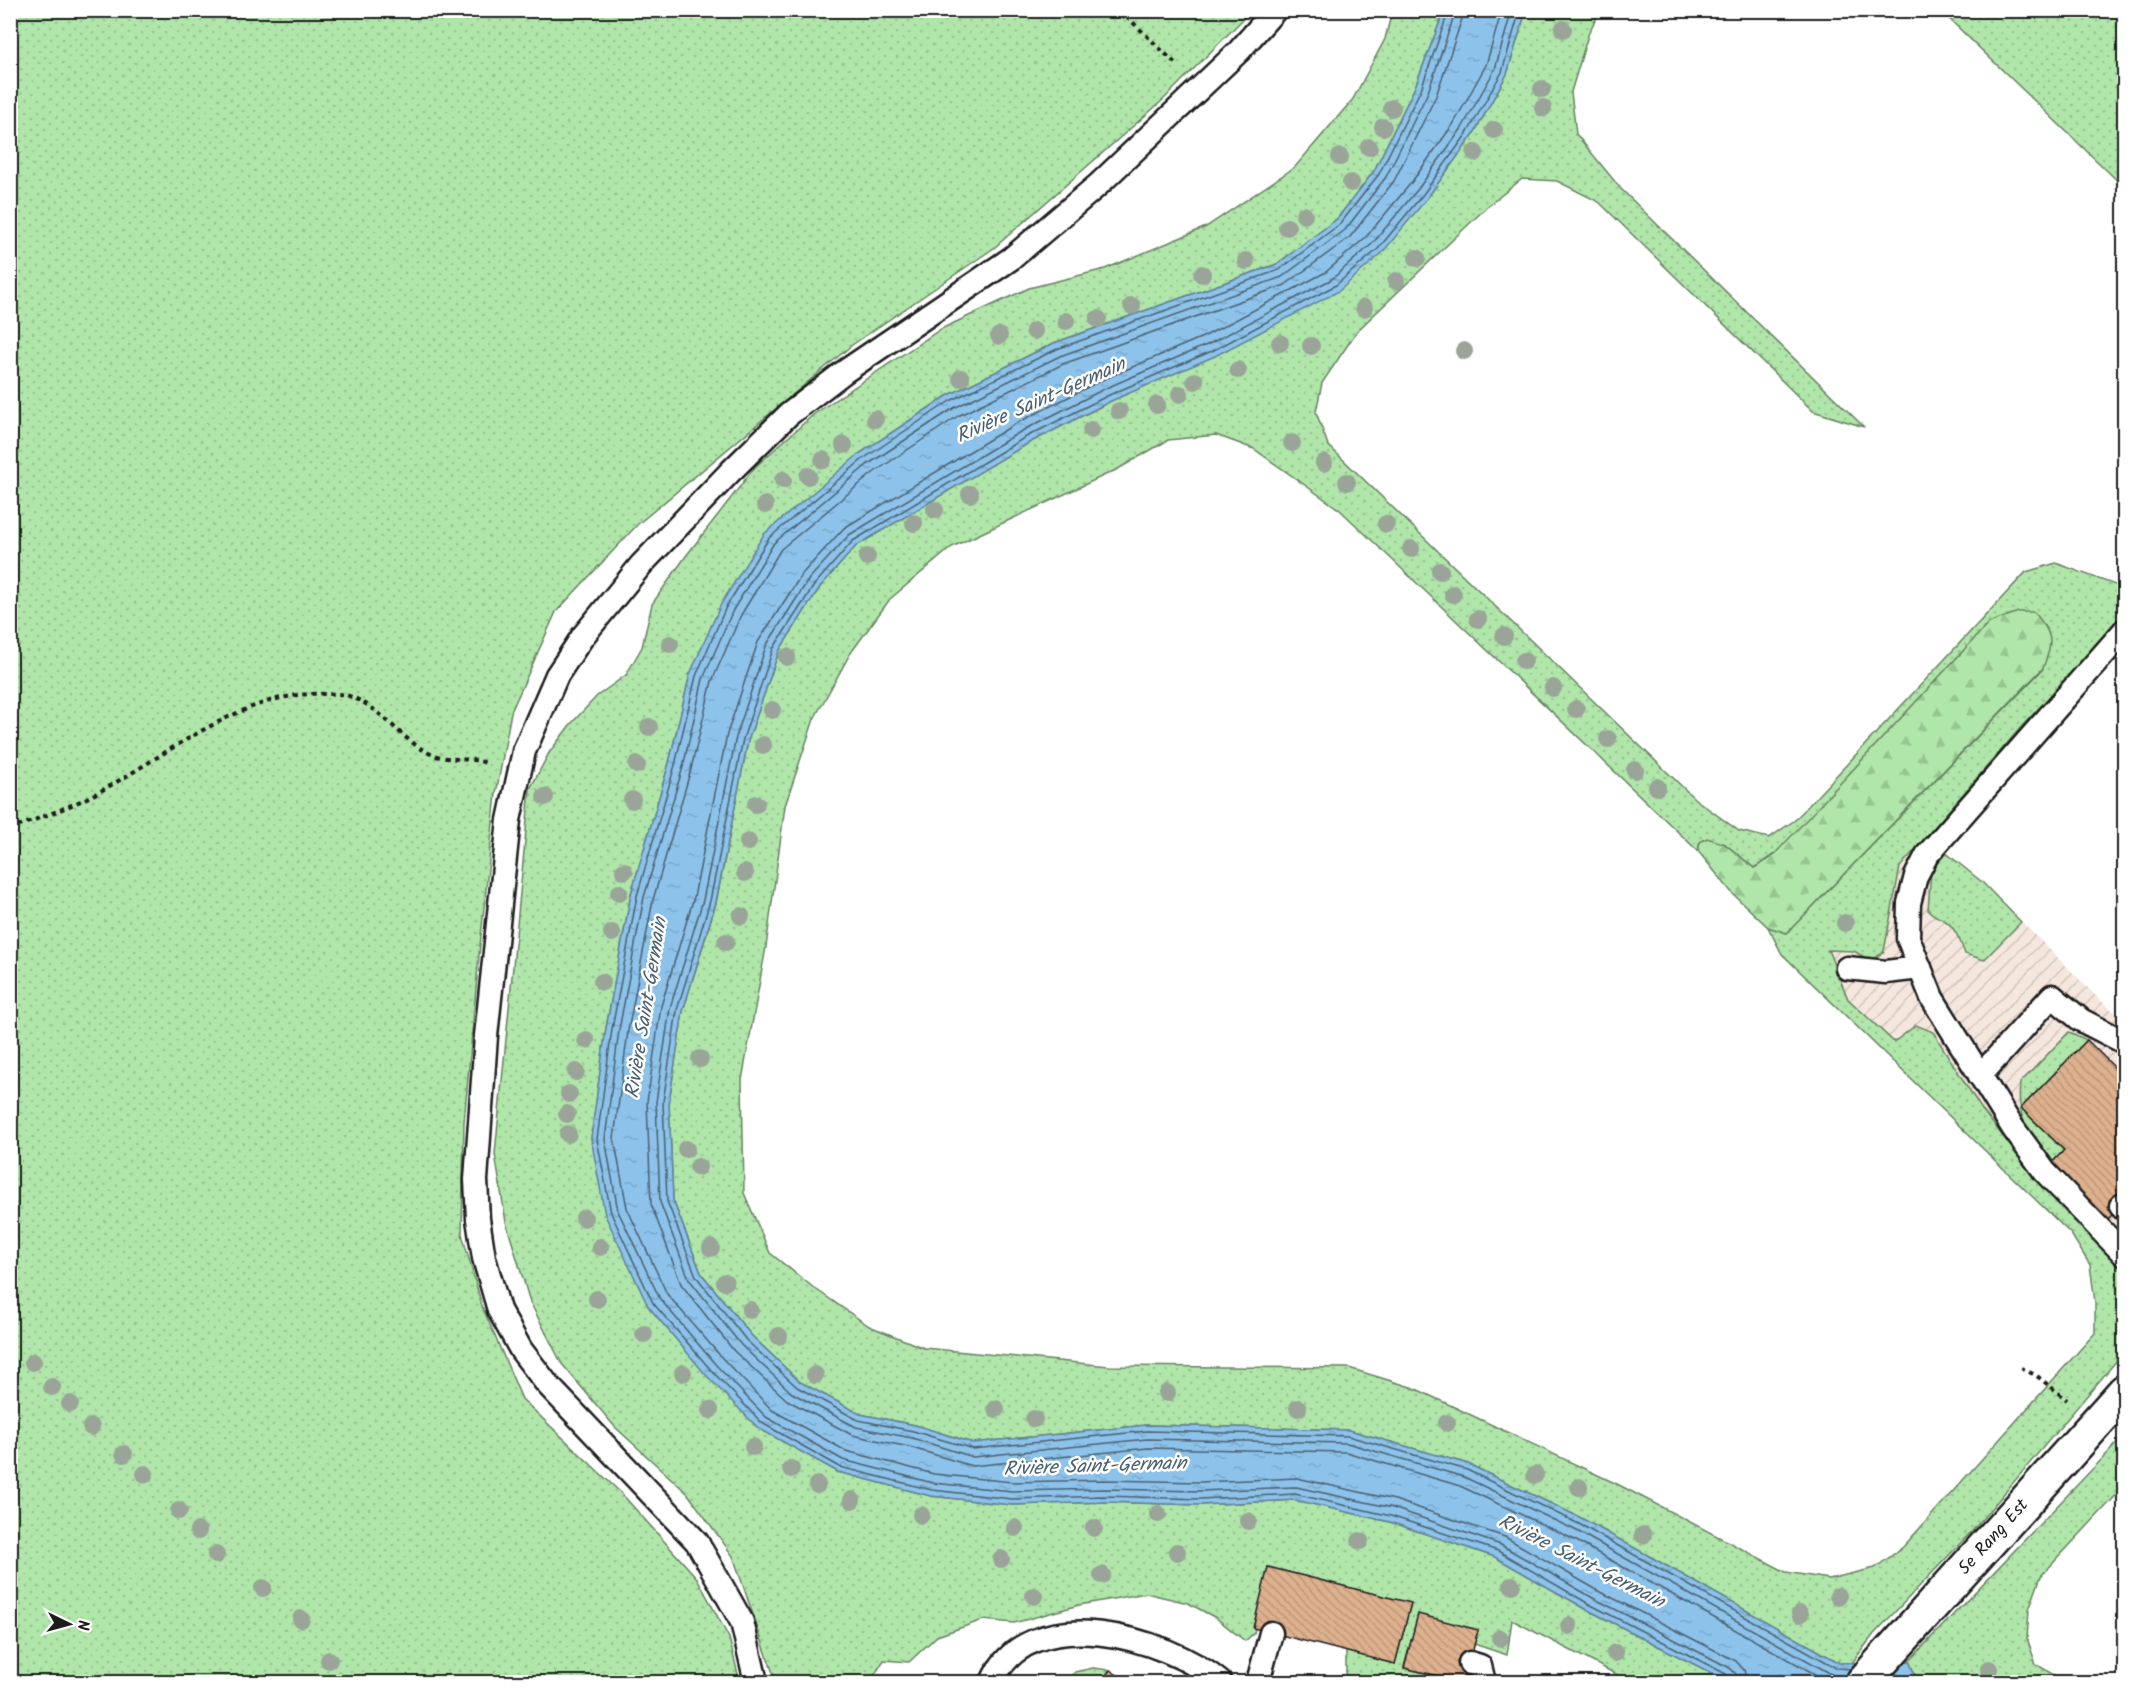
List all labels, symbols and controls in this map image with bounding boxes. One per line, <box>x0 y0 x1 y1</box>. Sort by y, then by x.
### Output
water label: Rivière Saint-Germain <box>951 349 1132 453</box>
water label: Rivière Saint-Germain <box>617 914 677 1101</box>
water label: Rivière Saint-Germain <box>1003 1448 1188 1486</box>
street label: 5e Rang Est <box>1951 1491 2037 1582</box>
water label: Rivière Saint-Germain <box>1492 1506 1671 1618</box>
north arrow <box>39 1594 99 1654</box>
text: N <box>70 1619 95 1631</box>

